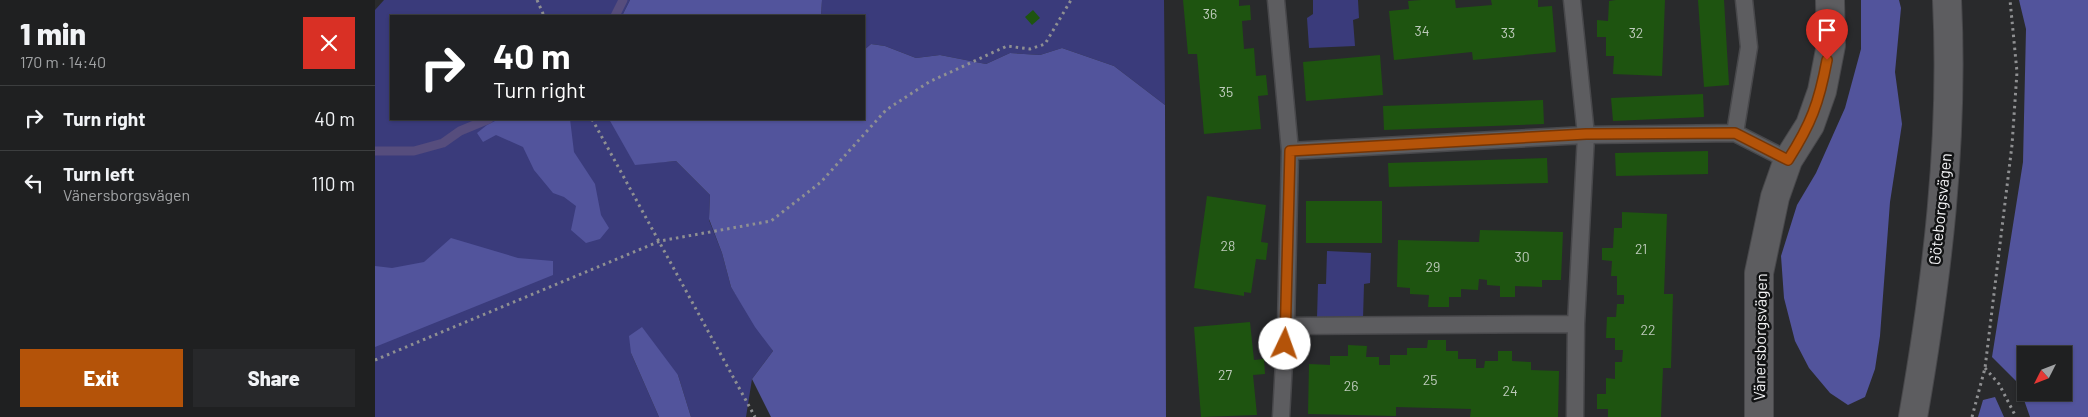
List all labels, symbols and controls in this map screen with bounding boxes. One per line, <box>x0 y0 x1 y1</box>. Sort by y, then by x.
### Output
house number: 36 <box>1203 5 1217 22</box>
pin <box>1806 9 1848 60</box>
text: 1 min <box>20 15 86 51</box>
icon: arrive <box>1813 16 1841 44</box>
button: close <box>303 17 355 69</box>
house number: 34 <box>1415 22 1429 39</box>
house number: 33 <box>1501 24 1515 41</box>
house number: 32 <box>1629 24 1643 41</box>
text: 40 m <box>493 34 570 76</box>
icon: right <box>410 35 475 100</box>
text: 170 m · 14:40 <box>20 52 106 71</box>
text: Turn right <box>493 76 586 102</box>
house number: 35 <box>1219 83 1233 100</box>
icon: right <box>20 104 48 132</box>
text: Turn right <box>63 107 145 130</box>
text: 40 m <box>314 107 355 130</box>
street label: Göteborgsvägen <box>1924 152 1955 266</box>
text: Turn left <box>63 162 134 185</box>
icon: left <box>20 169 48 197</box>
text: 110 m <box>311 172 355 195</box>
text: Vänersborgsvägen <box>63 185 190 204</box>
house number: 28 <box>1221 237 1235 254</box>
house number: 21 <box>1635 240 1647 257</box>
house number: 30 <box>1514 248 1530 265</box>
house number: 29 <box>1426 258 1440 275</box>
street label: Vänersborgsvägen <box>1749 273 1770 401</box>
position arrow <box>1258 317 1310 369</box>
house number: 22 <box>1640 321 1656 338</box>
north arrow <box>2017 346 2073 401</box>
map controls <box>2017 346 2072 401</box>
button: Exit <box>20 349 183 407</box>
button: Share <box>193 349 355 407</box>
house number: 27 <box>1218 366 1232 383</box>
house number: 25 <box>1423 371 1437 388</box>
house number: 26 <box>1344 377 1358 394</box>
house number: 24 <box>1502 382 1518 399</box>

